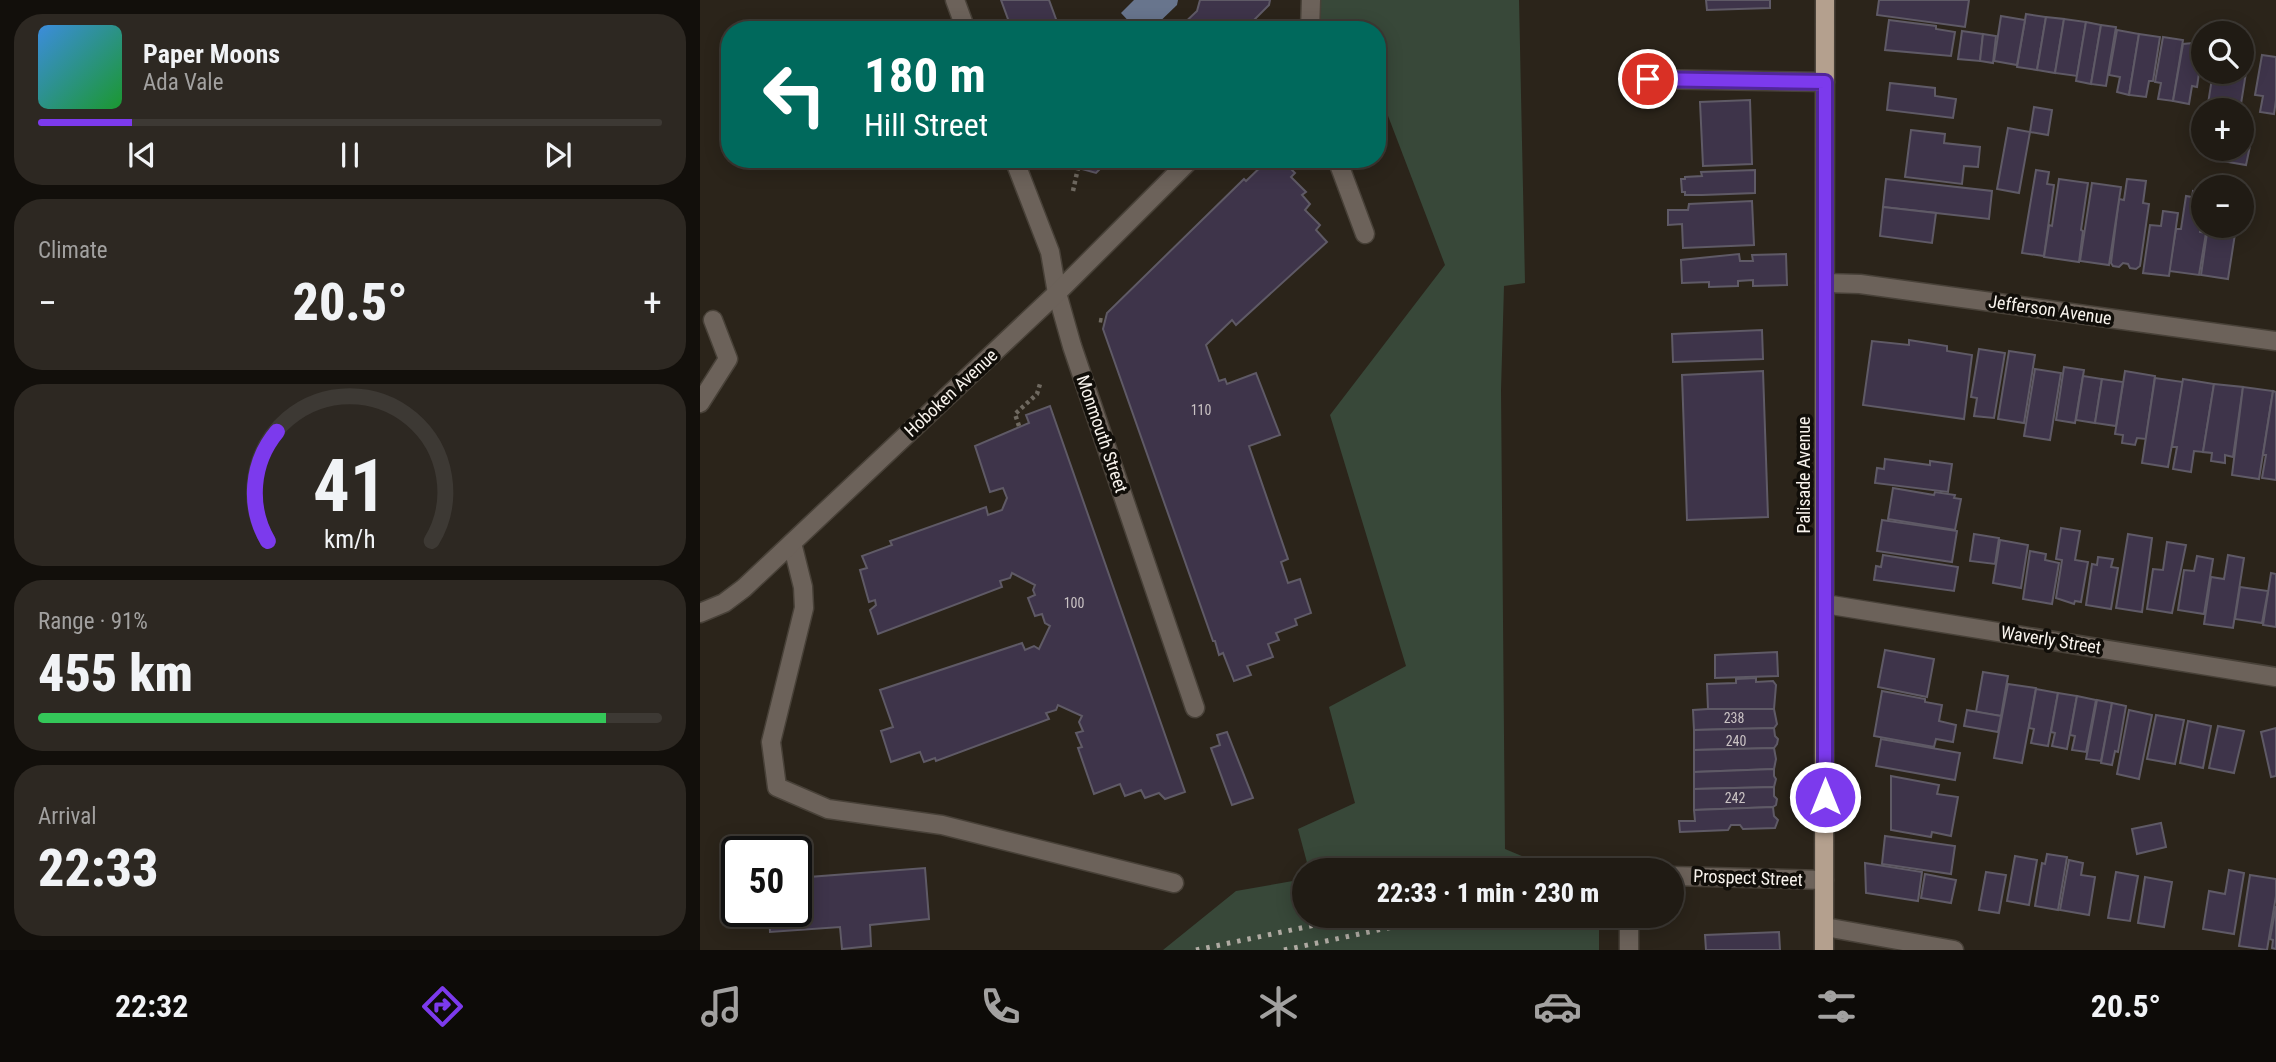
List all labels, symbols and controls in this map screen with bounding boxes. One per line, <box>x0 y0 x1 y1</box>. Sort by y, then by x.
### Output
map controls <box>2191 21 2254 238</box>
button: search <box>2191 21 2254 84</box>
text: Paper Moons <box>143 39 280 69</box>
text: 180 m <box>864 47 986 104</box>
icon: left <box>749 49 840 140</box>
pin <box>1618 49 1678 109</box>
icon: arrive <box>1629 60 1667 98</box>
text: Ada Vale <box>143 69 223 96</box>
button: + <box>2191 98 2254 161</box>
text: Hill Street <box>864 106 988 144</box>
icon: previous <box>123 136 161 174</box>
icon: pause <box>331 136 369 174</box>
icon: next <box>539 136 577 174</box>
button: − <box>2191 175 2254 238</box>
text: Climate <box>38 237 108 264</box>
text: 20.5° <box>292 272 408 333</box>
text: − <box>38 281 57 325</box>
text: + <box>643 281 662 325</box>
street label: Jefferson Avenue <box>1987 290 2113 329</box>
street label: Hoboken Avenue <box>900 344 1001 441</box>
street label: Monmouth Street <box>1073 372 1132 495</box>
house number: 110 <box>1191 402 1211 418</box>
street label: Palisade Avenue <box>1793 417 1814 533</box>
text: 41 <box>313 443 387 529</box>
text: km/h <box>324 525 376 554</box>
house number: 100 <box>1064 595 1084 611</box>
text: Range · 91% <box>38 608 148 635</box>
street label: Waverly Street <box>1999 621 2103 658</box>
text: 455 km <box>38 643 193 704</box>
house number: 238 <box>1724 710 1744 726</box>
house number: 240 <box>1726 733 1746 749</box>
position arrow <box>1788 760 1862 834</box>
house number: 242 <box>1725 790 1745 806</box>
text: Arrival <box>38 803 97 830</box>
speed limit sign: 50 <box>721 836 812 927</box>
text: 22:33 <box>38 838 158 899</box>
street label: Prospect Street <box>1693 865 1803 890</box>
text: 22:33 · 1 min · 230 m <box>1377 878 1599 908</box>
icon: directions <box>418 982 467 1031</box>
icon: music <box>697 982 746 1031</box>
icon: phone <box>976 982 1025 1031</box>
icon: climate <box>1254 982 1303 1031</box>
icon: car <box>1533 982 1582 1031</box>
icon: filters <box>1812 982 1861 1031</box>
text: 22:32 <box>115 987 188 1025</box>
text: 20.5° <box>2091 987 2161 1025</box>

